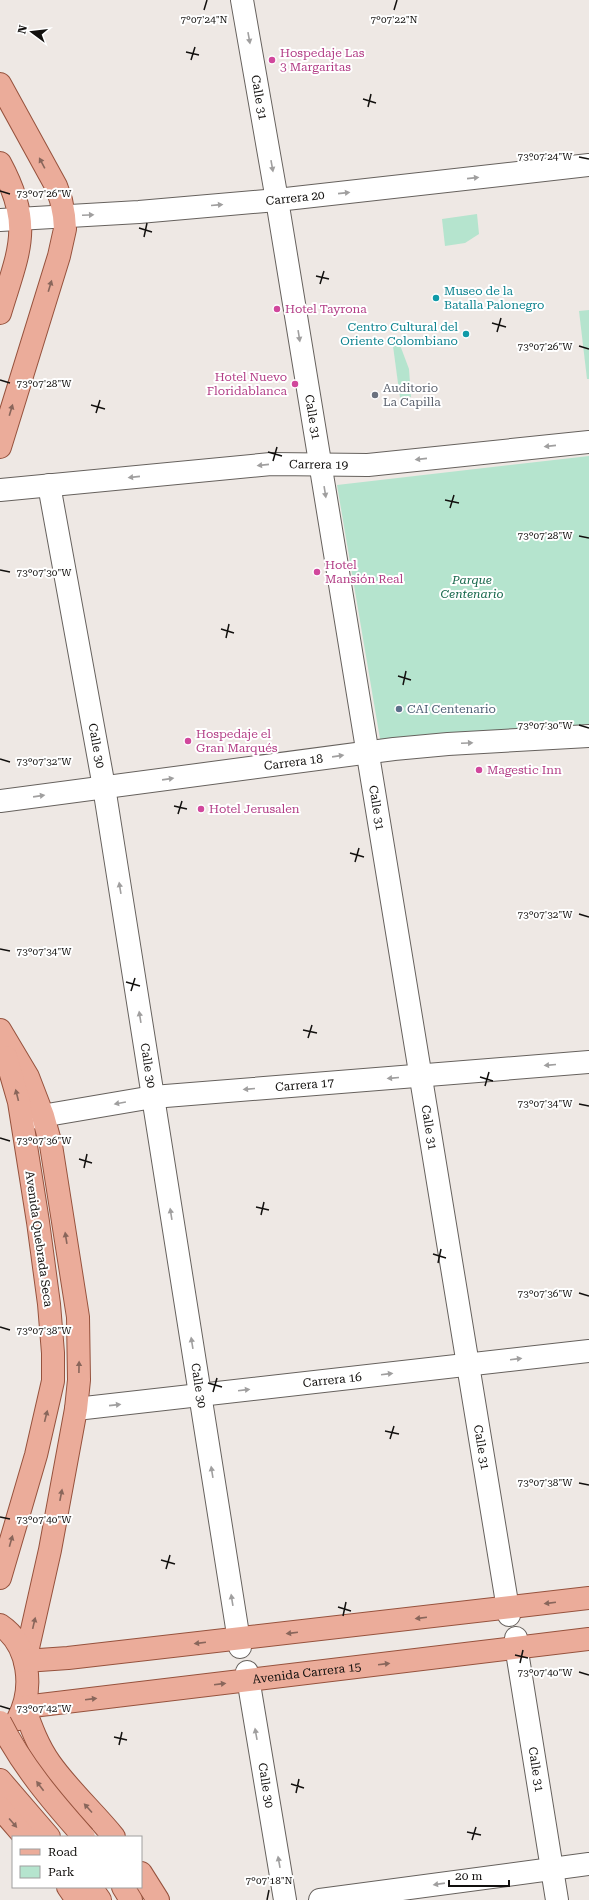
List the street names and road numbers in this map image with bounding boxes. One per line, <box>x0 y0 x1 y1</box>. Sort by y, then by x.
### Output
street label: Calle 31 <box>248 74 270 121</box>
street label: Carrera 20 <box>265 188 326 208</box>
street label: Calle 31 <box>302 393 323 441</box>
street label: Carrera 19 <box>289 457 349 472</box>
street label: Calle 30 <box>86 722 108 770</box>
street label: Carrera 18 <box>263 751 324 773</box>
street label: Calle 31 <box>366 784 387 832</box>
street label: Calle 30 <box>138 1042 159 1089</box>
street label: Carrera 17 <box>275 1075 335 1094</box>
street label: Calle 31 <box>418 1104 440 1152</box>
street label: Avenida Quebrada Seca <box>23 1170 56 1308</box>
street label: Calle 30 <box>188 1362 209 1410</box>
street label: Carrera 16 <box>302 1370 363 1390</box>
street label: Calle 31 <box>471 1424 492 1471</box>
street label: Avenida Carrera 15 <box>252 1659 362 1686</box>
street label: Calle 31 <box>525 1746 547 1793</box>
street label: Calle 30 <box>255 1762 277 1809</box>

